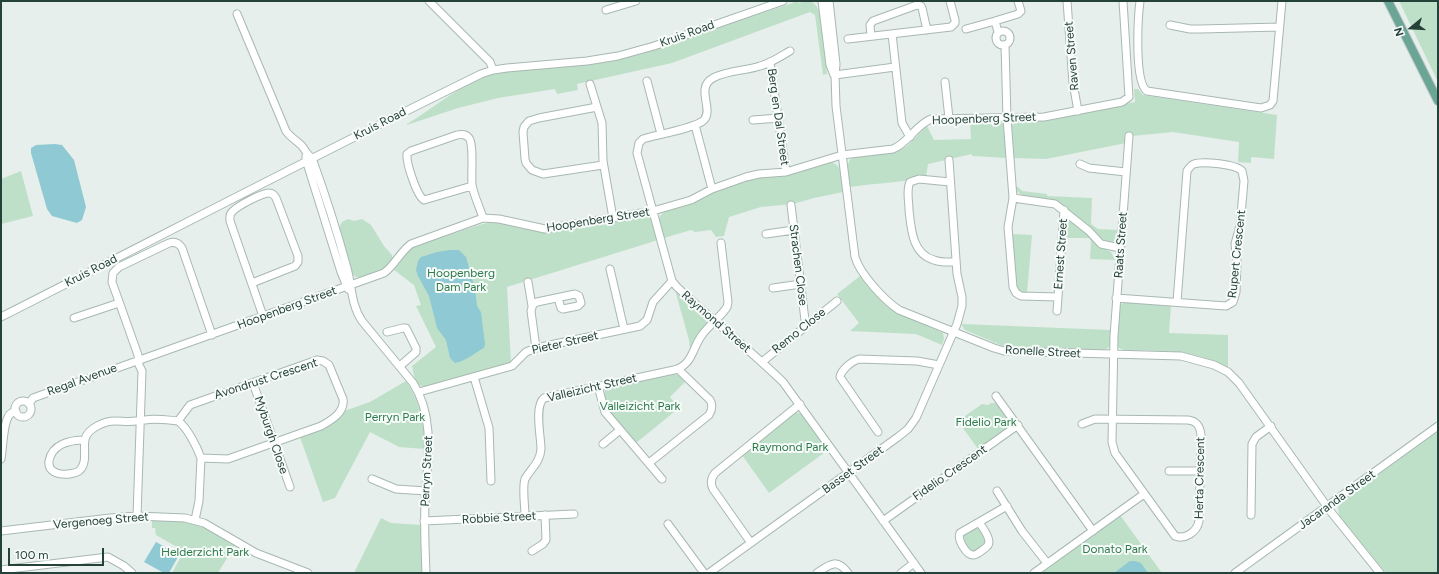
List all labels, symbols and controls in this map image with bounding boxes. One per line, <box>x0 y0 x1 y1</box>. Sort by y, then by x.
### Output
north arrow <box>1391 8 1431 48</box>
street label: Kruis Road <box>658 17 716 51</box>
street label: Raven Street <box>1062 21 1082 91</box>
text: N <box>1392 26 1407 38</box>
street label: Berg en Dal Street <box>764 68 792 166</box>
street label: Kruis Road <box>351 105 409 143</box>
street label: Hoopenberg Street <box>932 110 1036 128</box>
street label: Hoopenberg Street <box>545 205 651 235</box>
street label: Rupert Crescent <box>1225 209 1249 299</box>
street label: Raats Street <box>1112 211 1130 279</box>
street label: Ernest Street <box>1051 218 1071 290</box>
street label: Strachen Close <box>786 223 810 307</box>
street label: Kruis Road <box>62 252 120 290</box>
park label: Hoopenberg Dam Park <box>427 266 495 294</box>
street label: Hoopenberg Street <box>235 283 339 333</box>
street label: Raymond Street <box>678 288 754 356</box>
street label: Remo Close <box>769 305 829 357</box>
street label: Pieter Street <box>530 328 600 358</box>
street label: Ronelle Street <box>1005 343 1081 361</box>
street label: Avondrust Crescent <box>213 356 319 402</box>
street label: Regal Avenue <box>45 361 119 399</box>
street label: Valleizicht Street <box>546 371 638 405</box>
street label: Myburgh Close <box>251 394 291 476</box>
park label: Valleizicht Park <box>600 399 680 413</box>
park label: Perryn Park <box>365 410 425 424</box>
park label: Fidelio Park <box>955 415 1017 429</box>
street label: Perryn Street <box>418 435 436 507</box>
street label: Herta Crescent <box>1192 437 1208 519</box>
park label: Raymond Park <box>752 440 828 454</box>
street label: Fidelio Crescent <box>910 442 990 504</box>
street label: Basset Street <box>820 443 886 497</box>
street label: Jacaranda Street <box>1296 467 1378 533</box>
street label: Robbie Street <box>461 509 537 527</box>
street label: Vergenoeg Street <box>53 510 149 532</box>
scale bar <box>10 540 106 566</box>
park label: Donato Park <box>1082 542 1148 556</box>
park label: Helderzicht Park <box>161 545 249 559</box>
text: 100 m <box>15 548 49 562</box>

